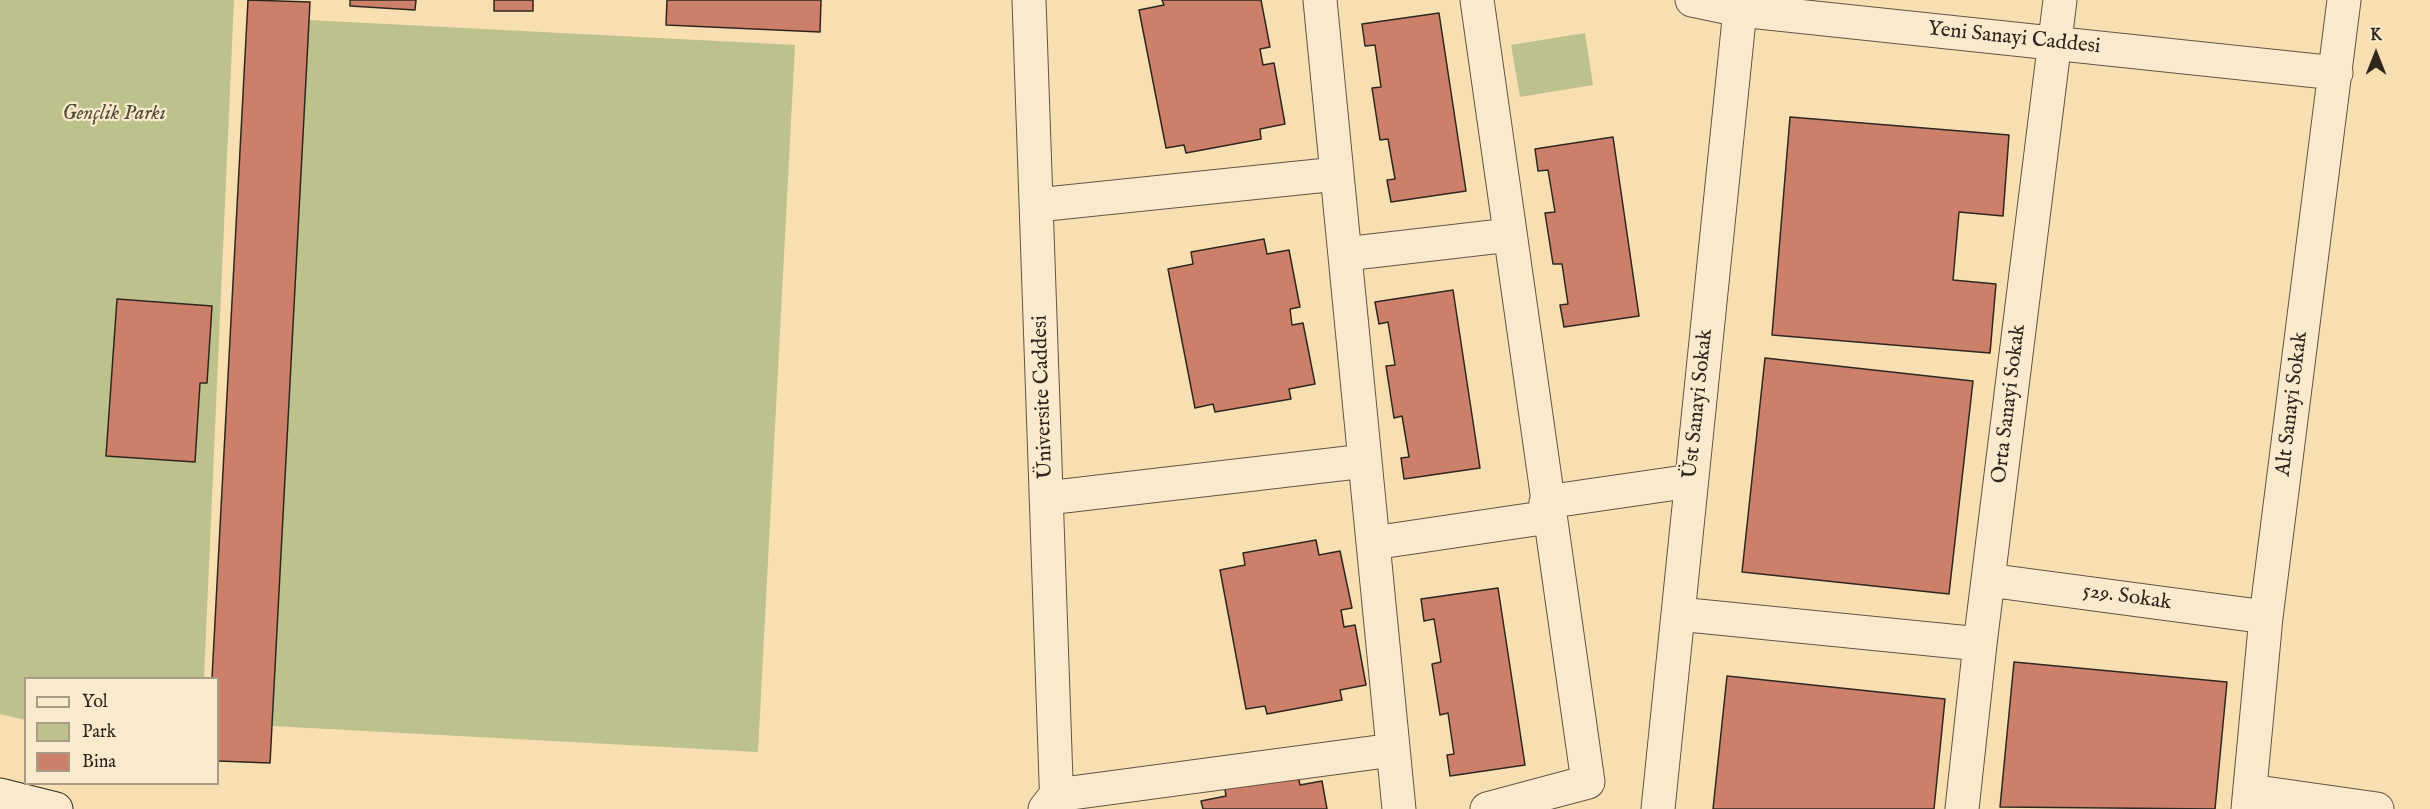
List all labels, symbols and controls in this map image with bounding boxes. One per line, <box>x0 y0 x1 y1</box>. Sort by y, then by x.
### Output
street label: Yeni Sanayi Caddesi <box>1926 17 2102 61</box>
north arrow <box>2346 24 2406 84</box>
text: K <box>2370 26 2382 46</box>
park label: Gençlik Parkı <box>62 102 166 128</box>
street label: Üniversite Caddesi <box>1029 315 1059 479</box>
street label: Orta Sanayi Sokak <box>1988 323 2032 485</box>
street label: Üst Sanayi Sokak <box>1679 328 1719 480</box>
street label: Alt Sanayi Sokak <box>2272 330 2314 478</box>
street label: 529. Sokak <box>2081 579 2173 617</box>
legend <box>24 677 219 785</box>
text: Yol <box>82 691 108 714</box>
text: Park <box>82 721 116 744</box>
text: Bina <box>82 751 116 774</box>

